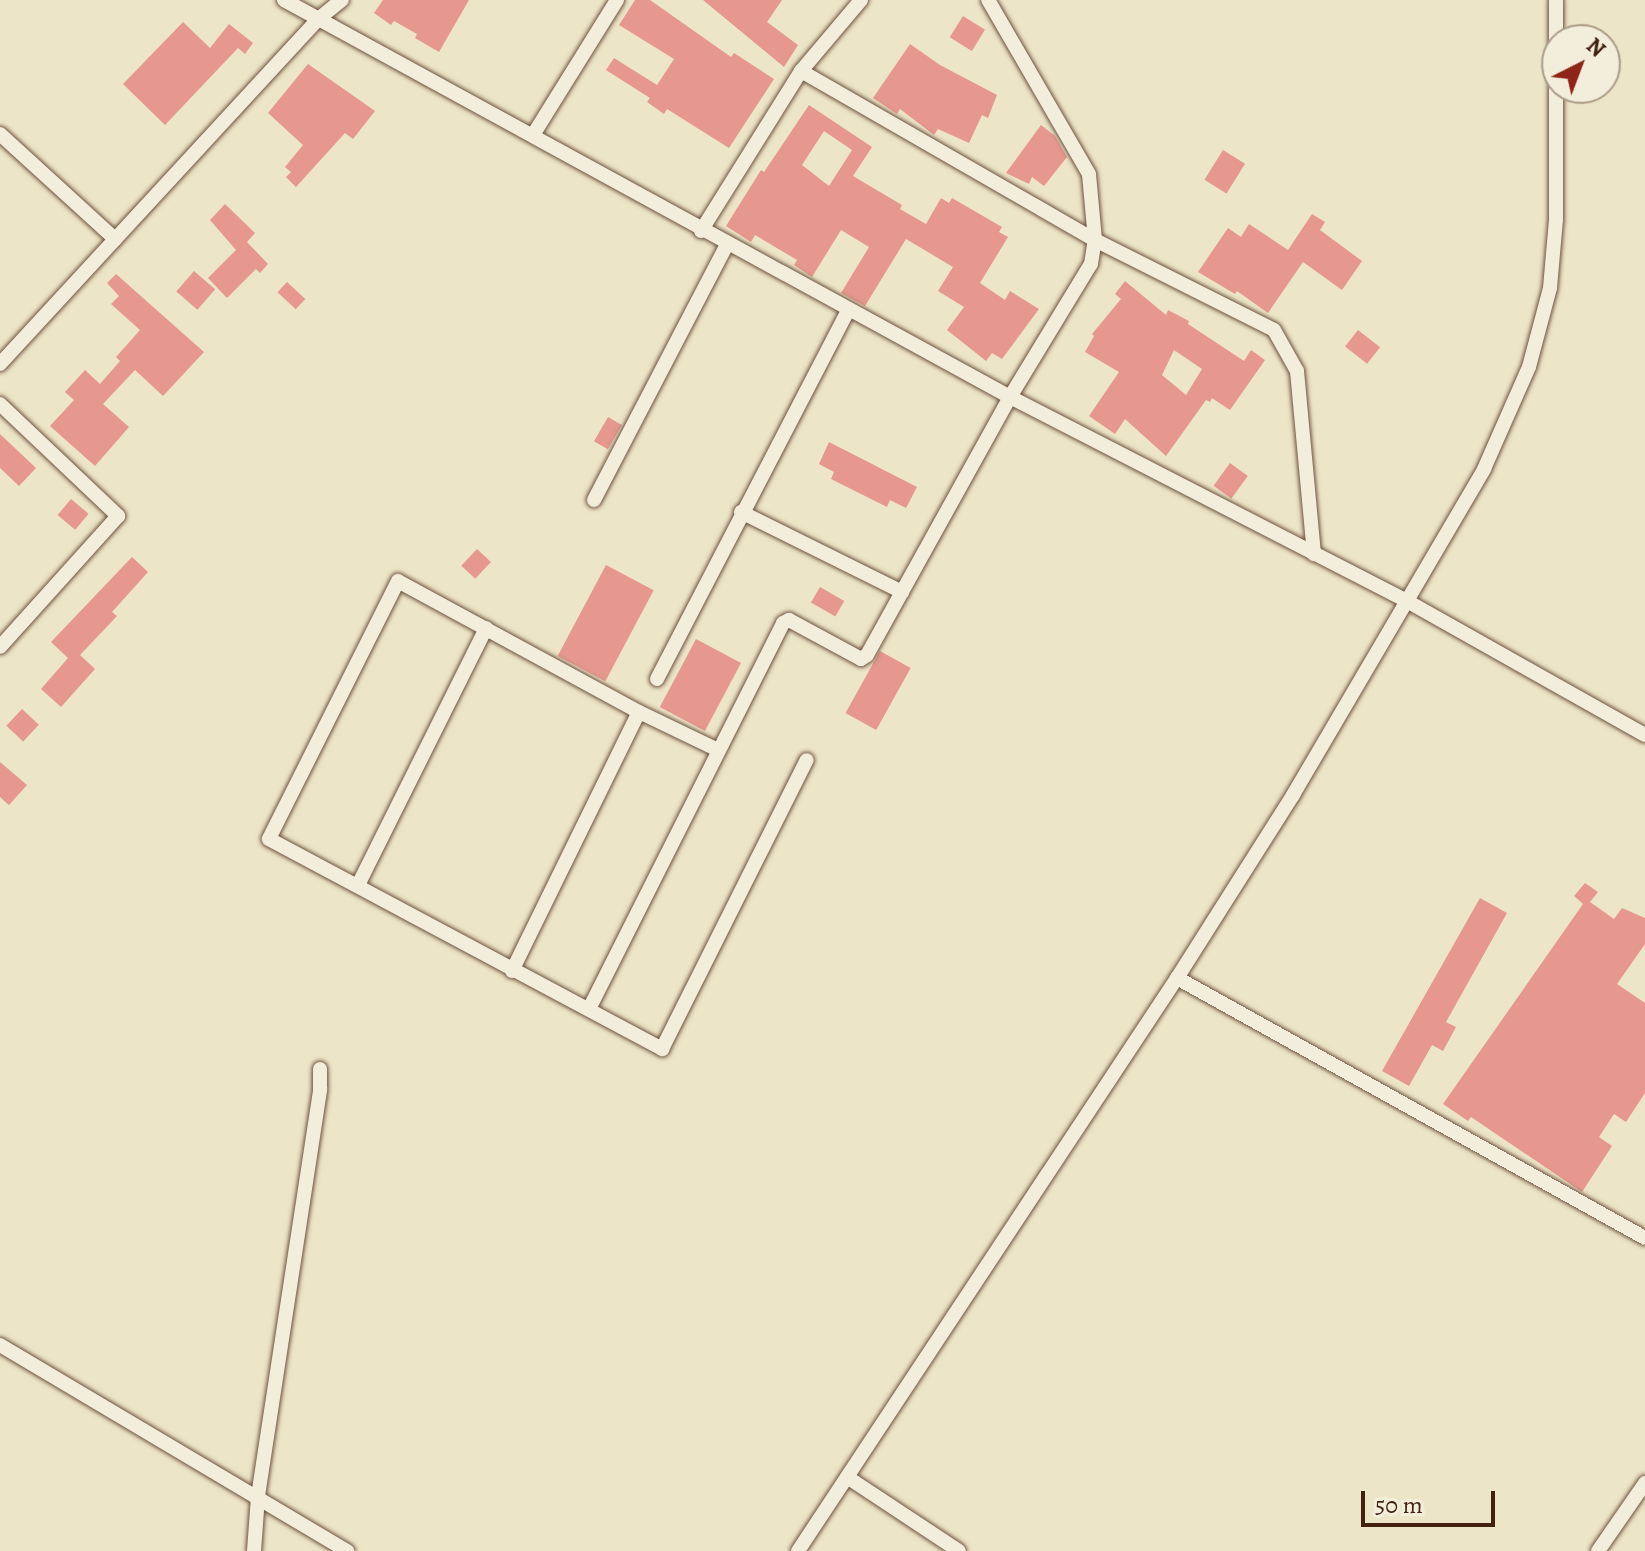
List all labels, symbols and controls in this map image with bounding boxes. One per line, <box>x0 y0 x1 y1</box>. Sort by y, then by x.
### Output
north arrow <box>1541 24 1621 104</box>
text: N <box>1580 31 1612 64</box>
scale bar <box>1365 1475 1499 1525</box>
text: 50 m <box>1375 1489 1423 1521</box>

